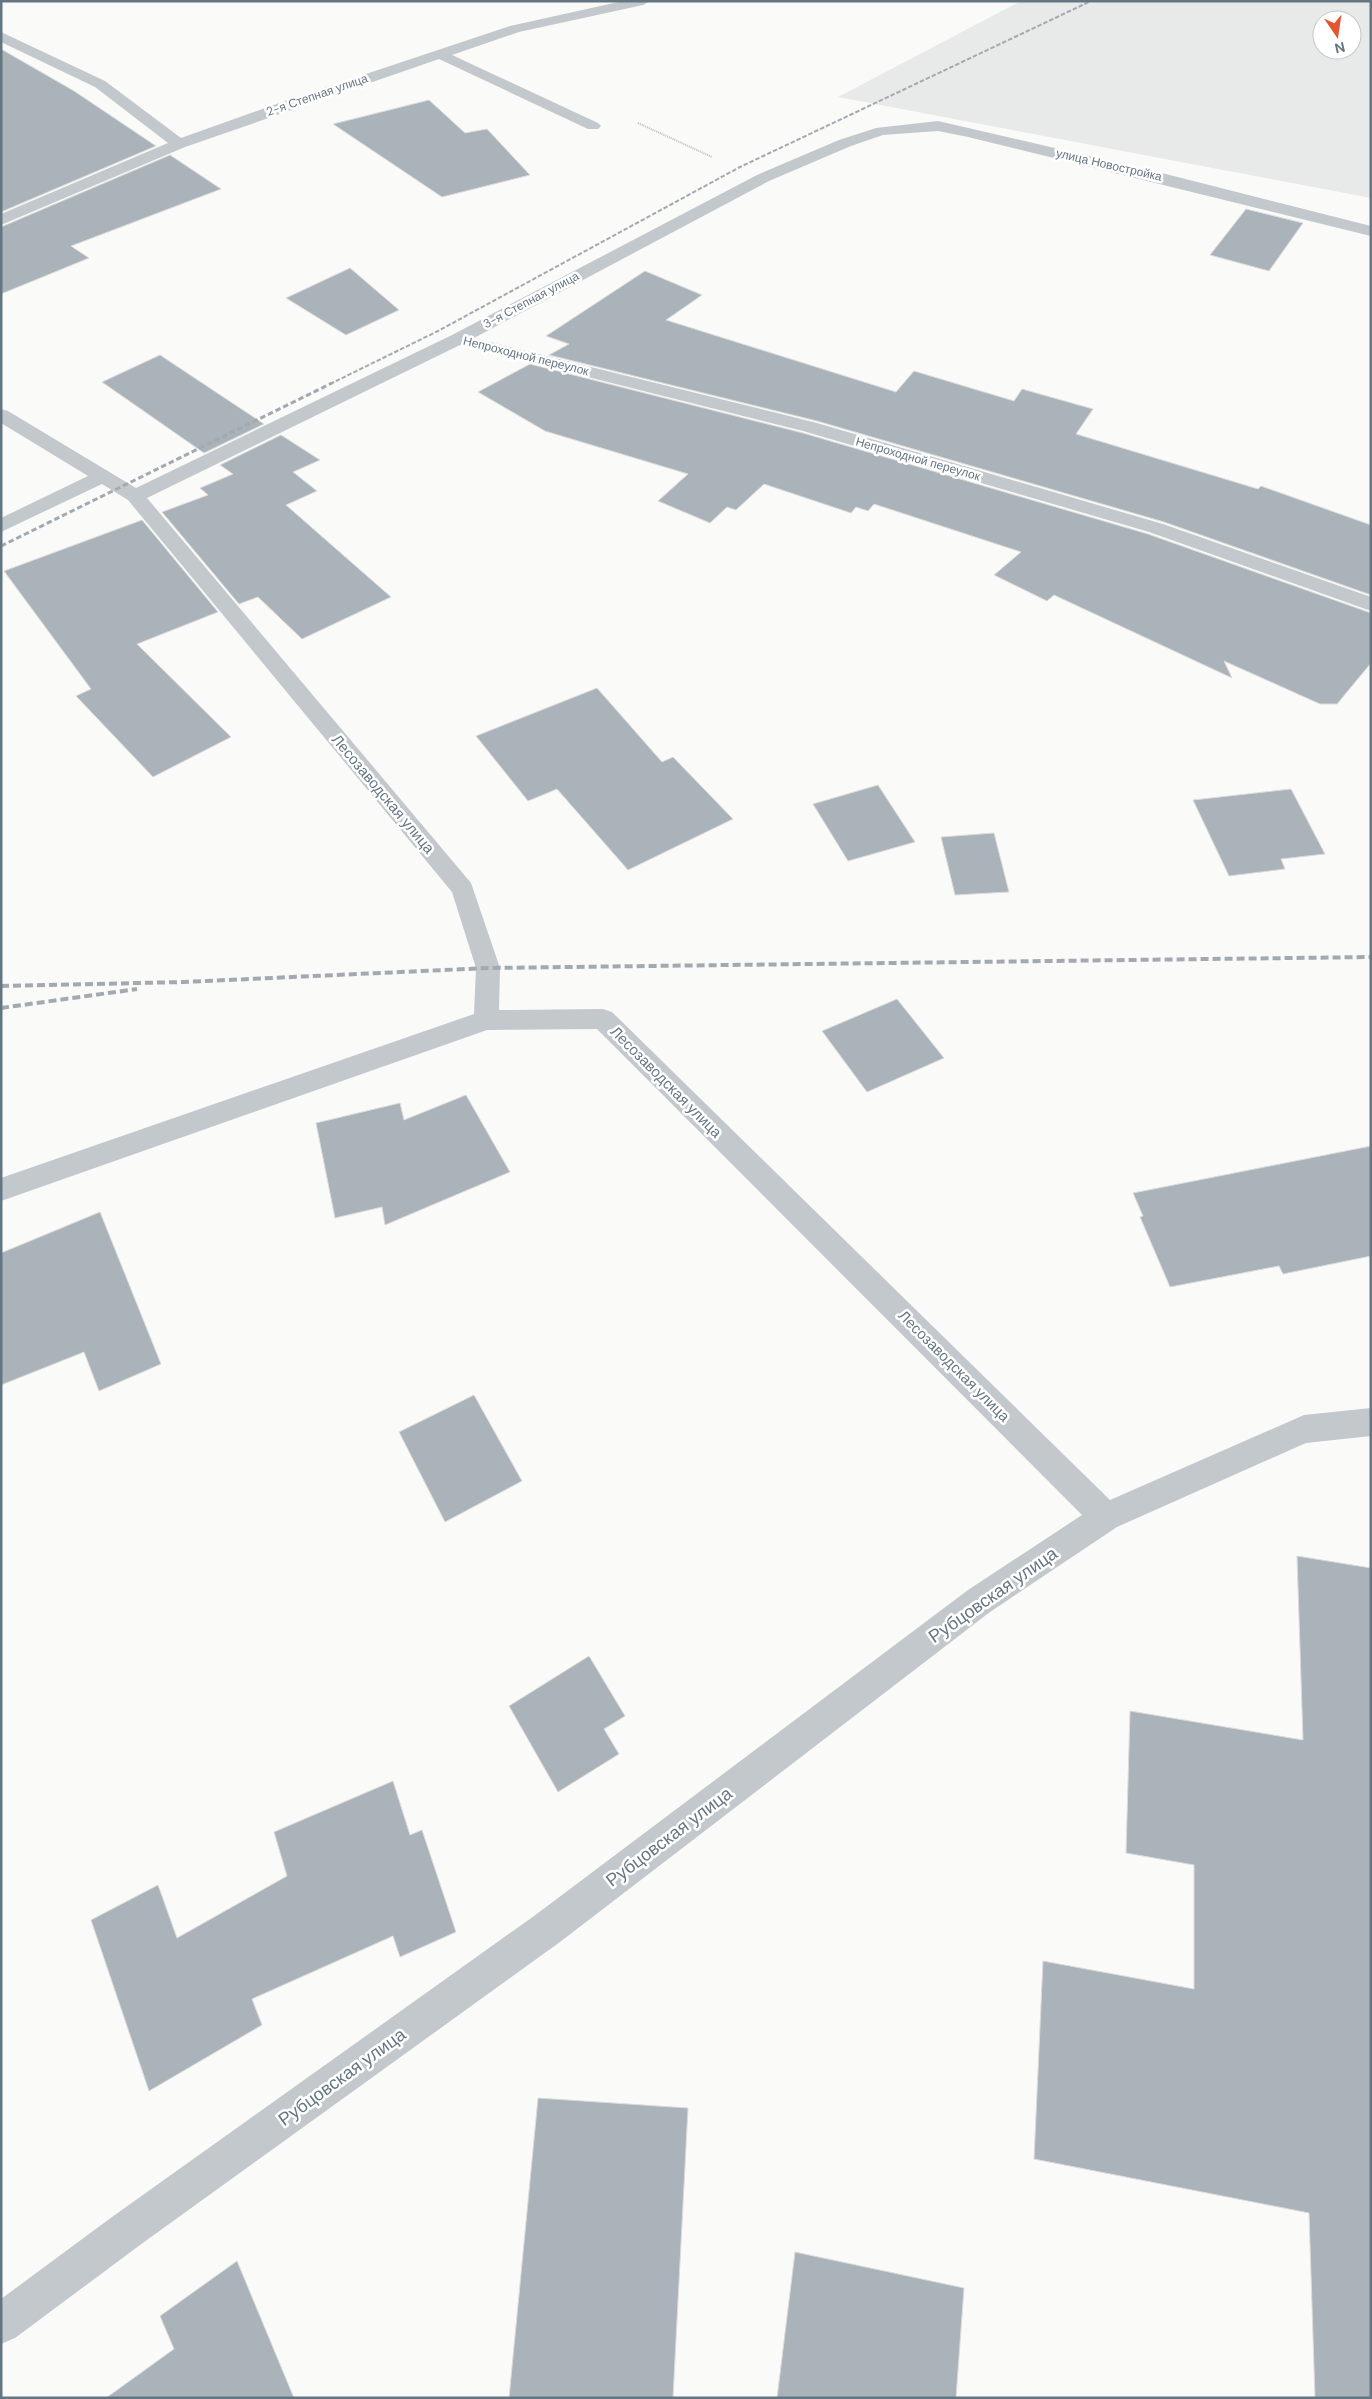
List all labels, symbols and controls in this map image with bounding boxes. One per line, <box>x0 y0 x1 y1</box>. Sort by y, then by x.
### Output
north arrow <box>1312 10 1362 60</box>
text: N <box>1333 38 1347 58</box>
street label: 2-я Степная улица <box>264 70 370 120</box>
street label: улица Новостройка <box>1055 145 1164 185</box>
street label: 3-я Степная улица <box>480 268 582 332</box>
street label: Непроходной переулок <box>462 333 591 380</box>
street label: Непроходной переулок <box>854 434 983 485</box>
street label: Лесозаводская улица <box>327 730 439 858</box>
street label: Лесозаводская улица <box>606 1022 727 1143</box>
street label: Лесозаводская улица <box>894 1306 1015 1427</box>
street label: Рубцовская улица <box>924 1541 1063 1649</box>
street label: Рубцовская улица <box>601 1781 738 1892</box>
street label: Рубцовская улица <box>273 2022 411 2131</box>

